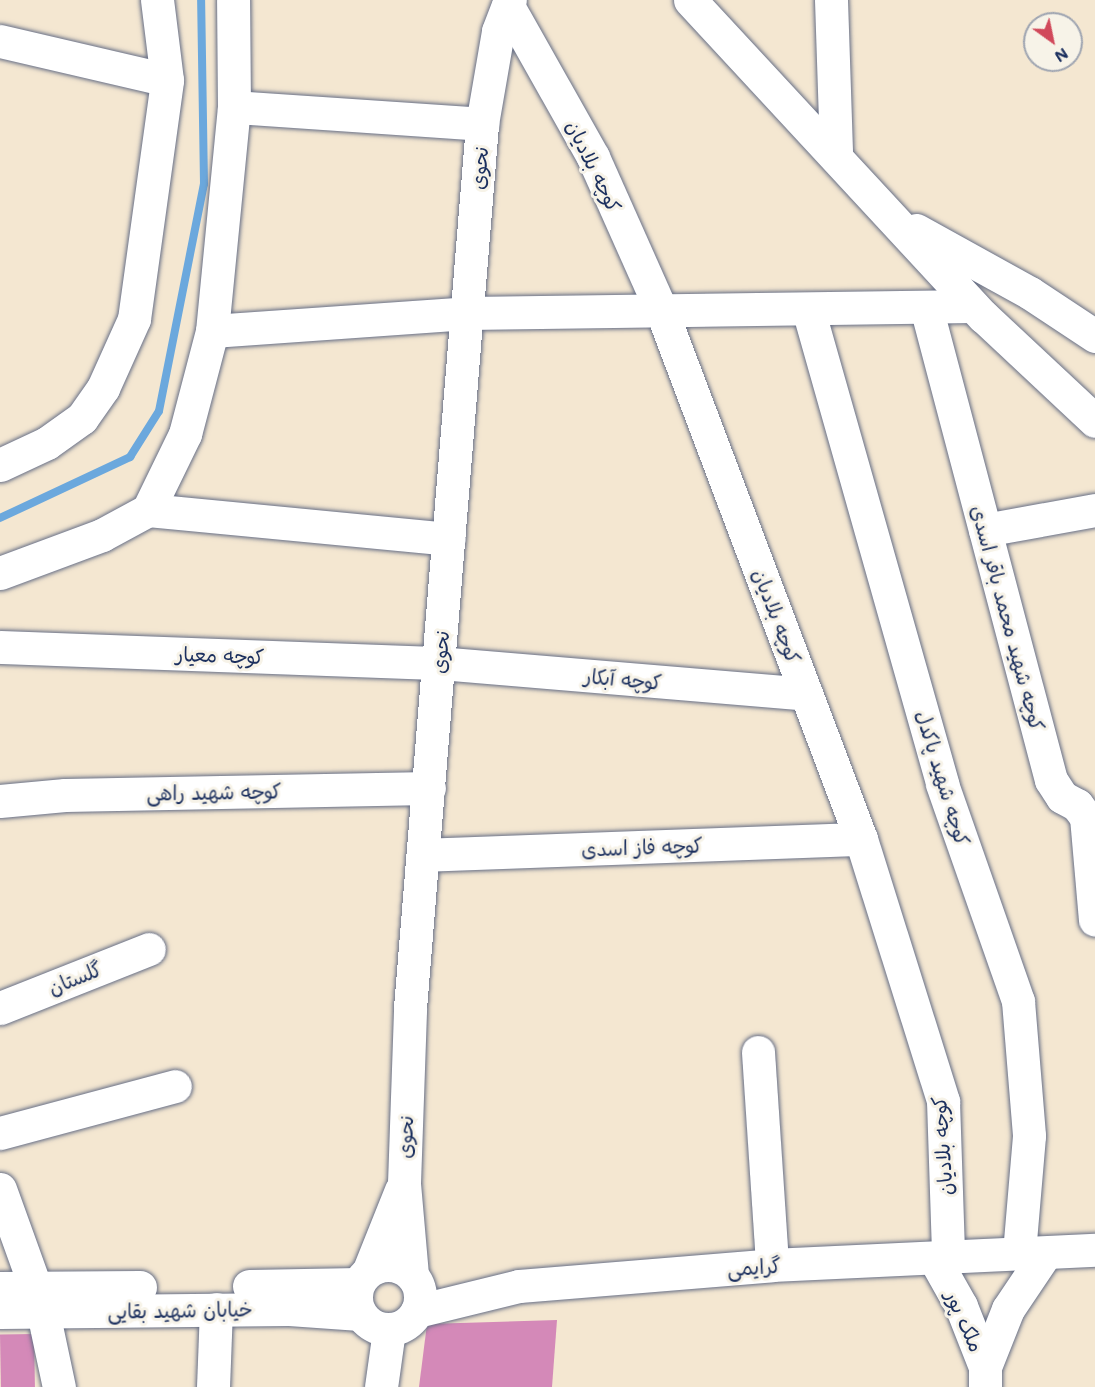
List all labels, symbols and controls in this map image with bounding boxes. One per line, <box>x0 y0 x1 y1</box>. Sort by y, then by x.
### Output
north arrow <box>1023 12 1083 72</box>
text: N <box>1051 44 1073 68</box>
street label: کوچه بلادیان <box>561 116 627 216</box>
street label: نحوی <box>465 145 493 191</box>
street label: کوچه شهید محمد باقر اسدی <box>966 503 1050 733</box>
street label: کوچه بلادیان <box>748 565 806 667</box>
street label: نحوی <box>426 629 454 675</box>
street label: کوچه معیار <box>175 641 265 669</box>
street label: کوچه آبکار <box>583 664 663 694</box>
street label: کوچه شهید پاکدل <box>911 707 975 849</box>
street label: کوچه شهید راهی <box>146 779 282 805</box>
street label: کوچه فاز اسدی <box>581 833 703 861</box>
street label: گلستان <box>45 956 105 1000</box>
street label: کوچه بلادیان <box>927 1096 957 1196</box>
street label: نحوی <box>392 1115 418 1159</box>
street label: گرایمی <box>726 1253 782 1281</box>
street label: ملک پور <box>941 1287 989 1355</box>
street label: خیابان شهید بقایی <box>107 1297 253 1323</box>

